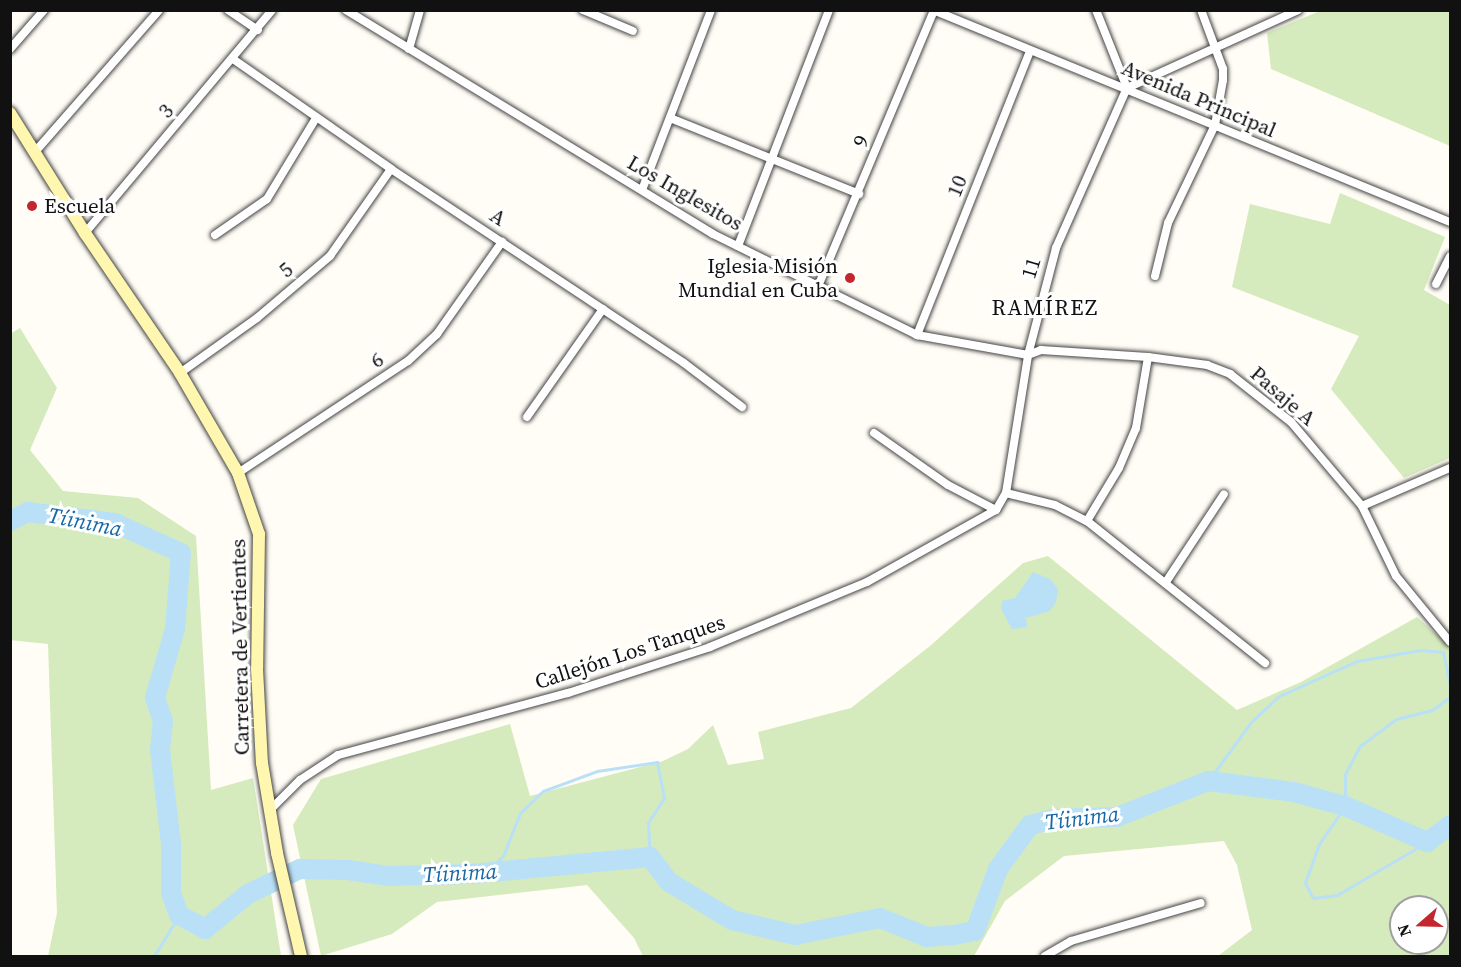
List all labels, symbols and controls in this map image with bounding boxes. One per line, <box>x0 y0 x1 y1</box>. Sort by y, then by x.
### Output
street label: Avenida Principal <box>1118 55 1280 143</box>
street label: 3 <box>153 99 179 123</box>
street label: 9 <box>847 131 875 151</box>
street label: Los Inglesitos <box>623 150 747 236</box>
street label: 10 <box>941 172 973 200</box>
place label: Escuela <box>44 193 115 219</box>
marker: Escuela <box>25 199 39 213</box>
street label: A <box>485 203 511 231</box>
place label: Iglesia Misión Mundial en Cuba <box>678 253 838 303</box>
street label: 11 <box>1016 254 1046 282</box>
street label: 5 <box>274 257 298 283</box>
marker: Iglesia Misión Mundial en Cuba <box>843 271 857 285</box>
district label: RAMÍREZ <box>991 295 1099 321</box>
street label: 6 <box>366 347 388 373</box>
street label: Pasaje A <box>1245 361 1321 431</box>
water label: Tíinima <box>46 502 124 542</box>
street label: Carretera de Vertientes <box>226 538 254 756</box>
street label: Callejón Los Tanques <box>532 609 728 695</box>
water label: Tíinima <box>1043 800 1121 836</box>
water label: Tíinima <box>422 858 498 888</box>
north arrow <box>1389 895 1449 955</box>
text: N <box>1392 921 1416 940</box>

